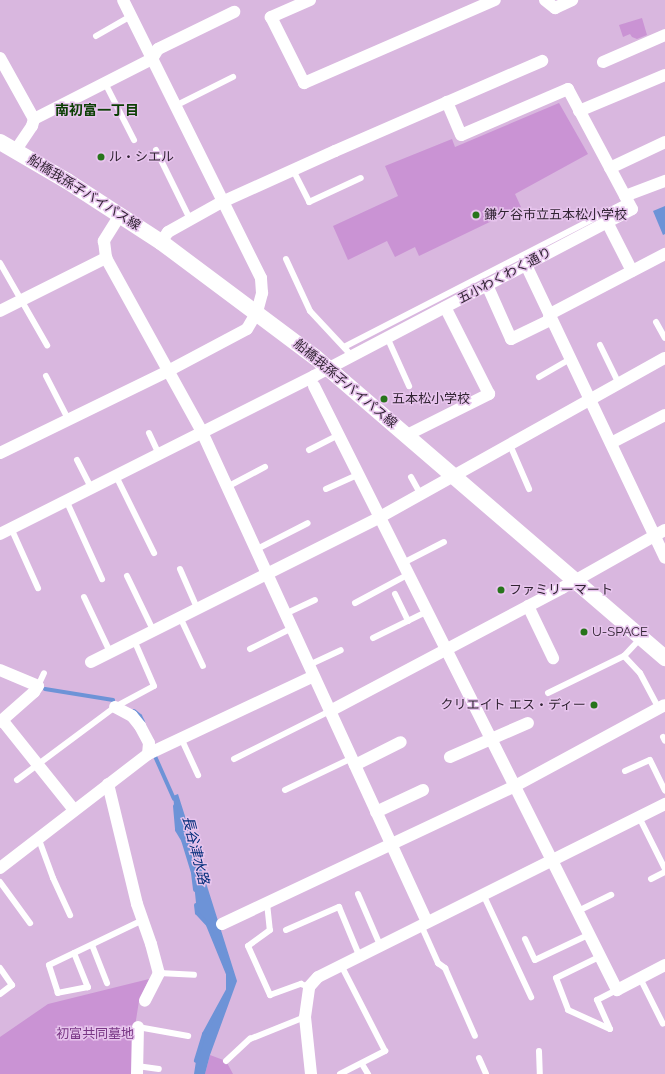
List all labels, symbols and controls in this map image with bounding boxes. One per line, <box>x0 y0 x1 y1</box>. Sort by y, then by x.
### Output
district label: 南初富一丁目 <box>55 102 139 118</box>
place label: ル・シエル <box>109 149 174 165</box>
street label: 船橋我孫子バイパス線 <box>25 152 143 234</box>
marker: ル・シエル <box>96 152 106 162</box>
place label: 鎌ケ谷市立五本松小学校 <box>484 207 627 223</box>
marker: 鎌ケ谷市立五本松小学校 <box>471 210 481 220</box>
street label: 五小わくわく通り <box>455 245 555 307</box>
street label: 船橋我孫子バイパス線 <box>290 336 400 432</box>
place label: 五本松小学校 <box>392 391 470 407</box>
marker: 五本松小学校 <box>379 394 389 404</box>
place label: ファミリーマート <box>509 582 613 598</box>
marker: ファミリーマート <box>496 585 506 595</box>
place label: U-SPACE <box>592 624 648 640</box>
marker: U-SPACE <box>579 627 589 637</box>
place label: クリエイト エス・ディー <box>440 697 586 713</box>
marker: クリエイト エス・ディー <box>589 700 599 710</box>
water label: 長谷津水路 <box>179 814 213 886</box>
park label: 初富共同墓地 <box>56 1026 134 1042</box>

